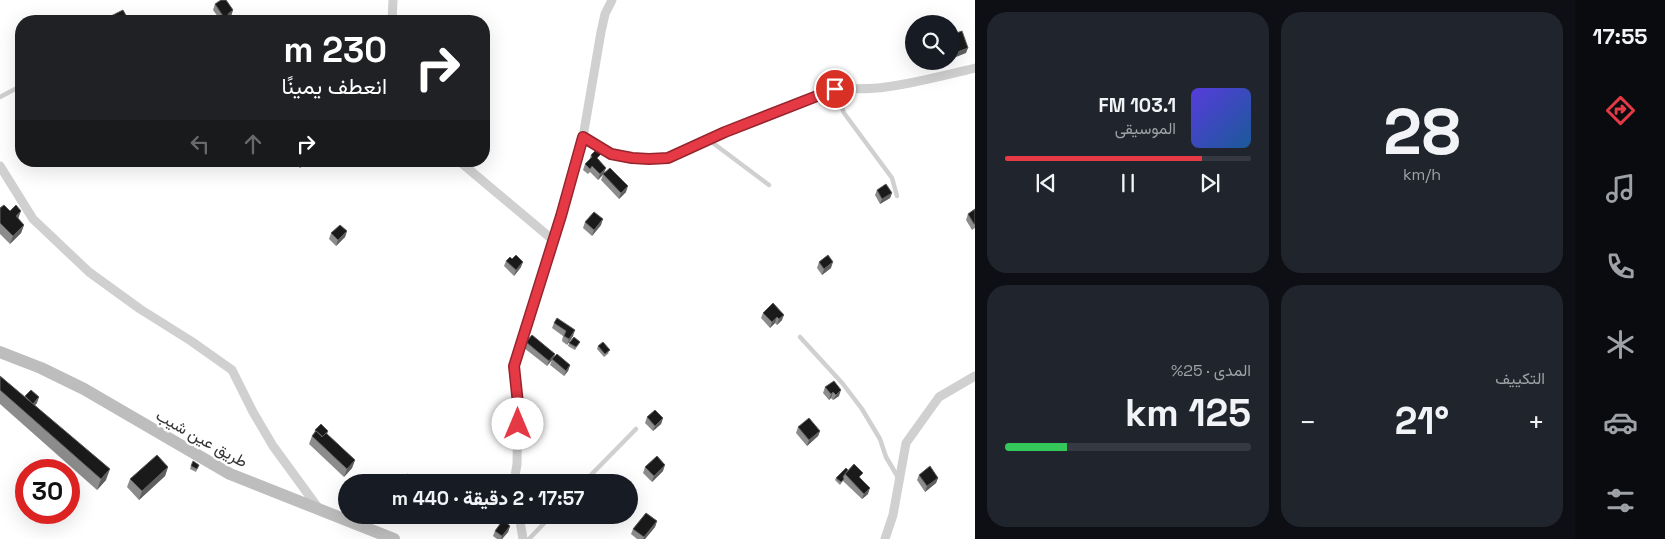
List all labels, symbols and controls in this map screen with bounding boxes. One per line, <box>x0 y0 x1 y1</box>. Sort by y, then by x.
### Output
map controls <box>905 15 960 70</box>
button: search <box>905 15 960 70</box>
text: 17:55 <box>1592 22 1648 50</box>
text: 230 m <box>283 28 387 72</box>
icon: right <box>405 35 470 100</box>
pin <box>814 68 856 110</box>
text: انعطف يمينًا <box>281 72 387 100</box>
icon: arrive <box>821 75 849 103</box>
text: 28 <box>1383 90 1461 173</box>
text: 103.1 FM <box>1099 93 1176 118</box>
icon: directions <box>1603 93 1638 128</box>
text: الموسيقى <box>1115 118 1176 139</box>
icon: left <box>186 130 214 158</box>
icon: ahead <box>239 130 267 158</box>
icon: right <box>292 130 320 158</box>
text: km/h <box>1403 164 1441 185</box>
icon: previous <box>1032 169 1060 197</box>
icon: pause <box>1114 169 1142 197</box>
icon: next <box>1196 169 1224 197</box>
icon: music <box>1603 171 1638 206</box>
icon: phone <box>1603 249 1638 284</box>
icon: climate <box>1603 327 1638 362</box>
text: المدى · 25% <box>1171 360 1251 381</box>
text: التكييف <box>1495 368 1545 389</box>
text: 125 km <box>1125 389 1251 437</box>
position arrow <box>491 397 543 449</box>
text: 21° <box>1395 397 1449 445</box>
text: − <box>1299 404 1316 440</box>
text: + <box>1528 404 1545 440</box>
street label: طريق عين شيب <box>152 405 251 472</box>
icon: car <box>1603 405 1638 440</box>
speed limit sign: 30 <box>15 459 80 524</box>
icon: filters <box>1603 483 1638 518</box>
text: 17:57 · 2 دقيقة · 440 m <box>392 486 584 511</box>

